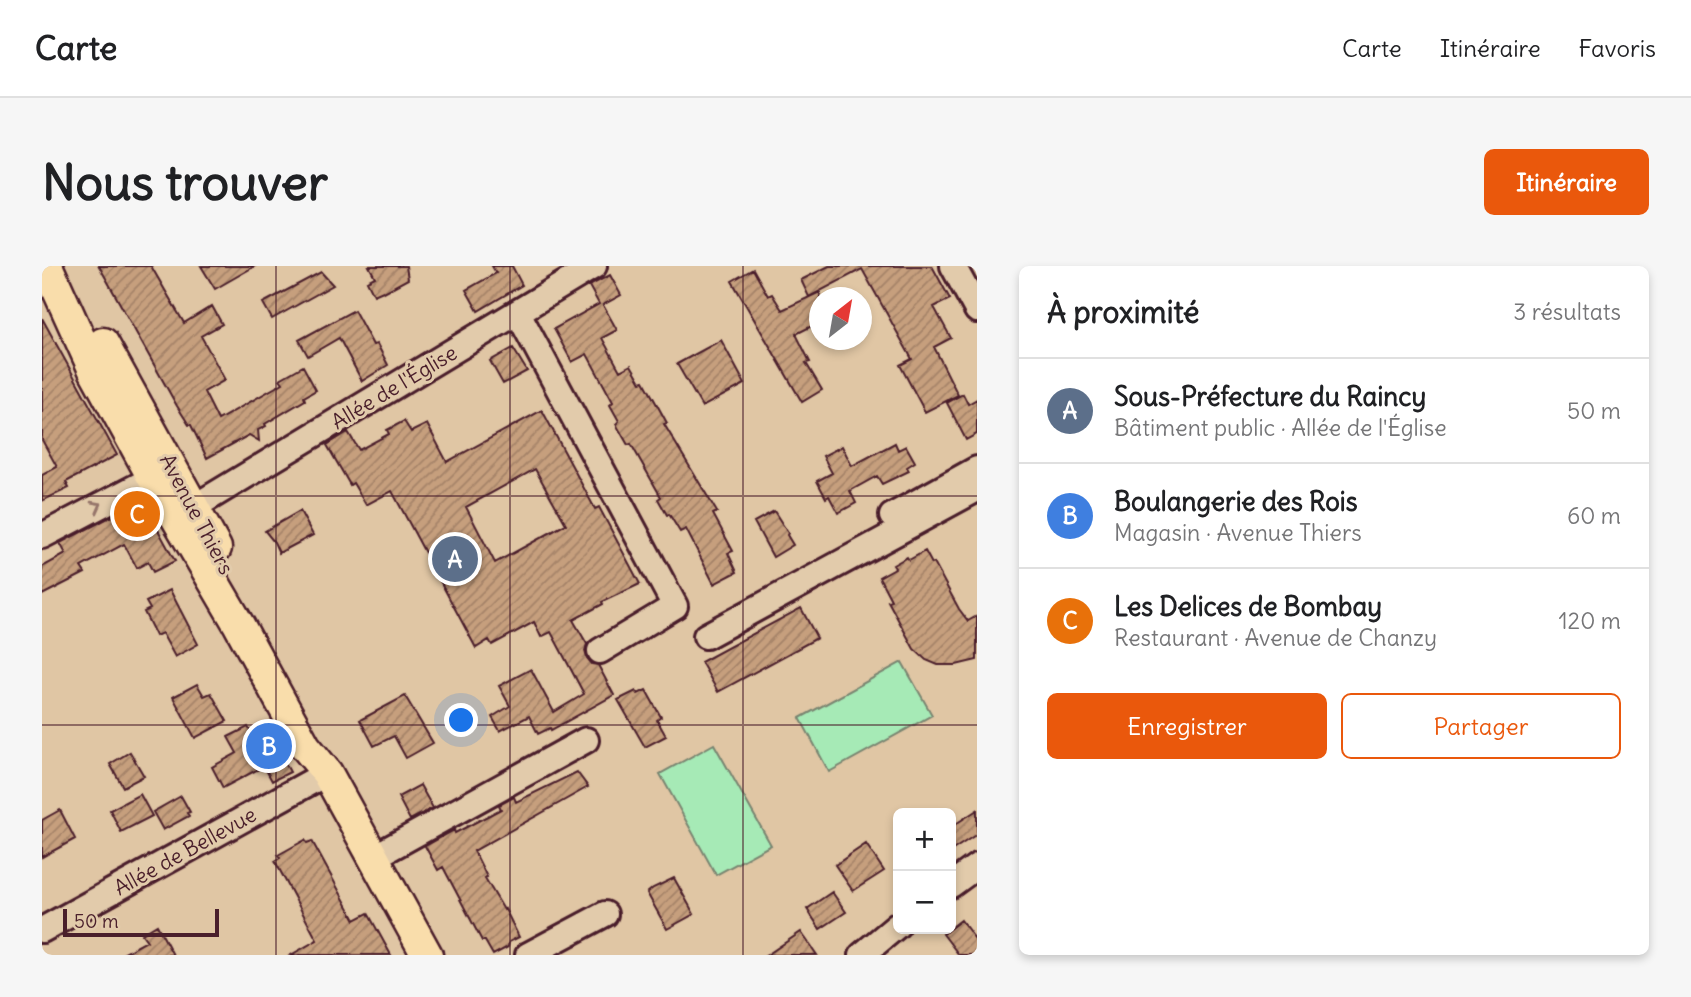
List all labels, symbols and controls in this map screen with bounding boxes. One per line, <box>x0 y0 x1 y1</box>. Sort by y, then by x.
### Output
text: Carte <box>35 27 117 69</box>
text: Carte <box>1342 33 1402 63</box>
text: Itinéraire <box>1440 33 1541 63</box>
text: Favoris <box>1579 33 1656 63</box>
button: Itinéraire <box>1484 149 1649 215</box>
text: Nous trouver <box>42 152 328 213</box>
north arrow <box>809 287 872 350</box>
text: À proximité <box>1047 293 1199 331</box>
text: 3 résultats <box>1513 297 1621 326</box>
street label: Allée de l'Église <box>326 339 462 435</box>
text: Sous-Préfecture du Raincy <box>1114 380 1426 413</box>
text: A <box>1063 396 1077 425</box>
text: 50 m <box>1567 396 1621 425</box>
text: Bâtiment public · Allée de l'Église <box>1114 413 1447 442</box>
street label: Avenue Thiers <box>154 449 240 579</box>
text: Boulangerie des Rois <box>1114 485 1358 518</box>
pin: C <box>114 488 160 540</box>
one-way arrow <box>90 501 102 515</box>
text: B <box>1062 501 1078 530</box>
text: 60 m <box>1567 501 1621 530</box>
text: Magasin · Avenue Thiers <box>1114 518 1362 547</box>
pin: A <box>432 533 478 585</box>
text: Les Delices de Bombay <box>1114 590 1382 623</box>
text: C <box>1062 606 1078 635</box>
text: 120 m <box>1558 606 1621 635</box>
text: Restaurant · Avenue de Chanzy <box>1114 623 1437 652</box>
button: Enregistrer <box>1047 693 1327 759</box>
button: Partager <box>1341 693 1621 759</box>
your location <box>444 703 478 737</box>
pin: B <box>246 720 292 772</box>
street label: Allée de Bellevue <box>109 801 261 901</box>
map controls <box>893 808 956 934</box>
button: + <box>893 808 956 871</box>
button: − <box>893 871 956 934</box>
scale bar <box>63 906 219 938</box>
text: 50 m <box>74 909 119 933</box>

